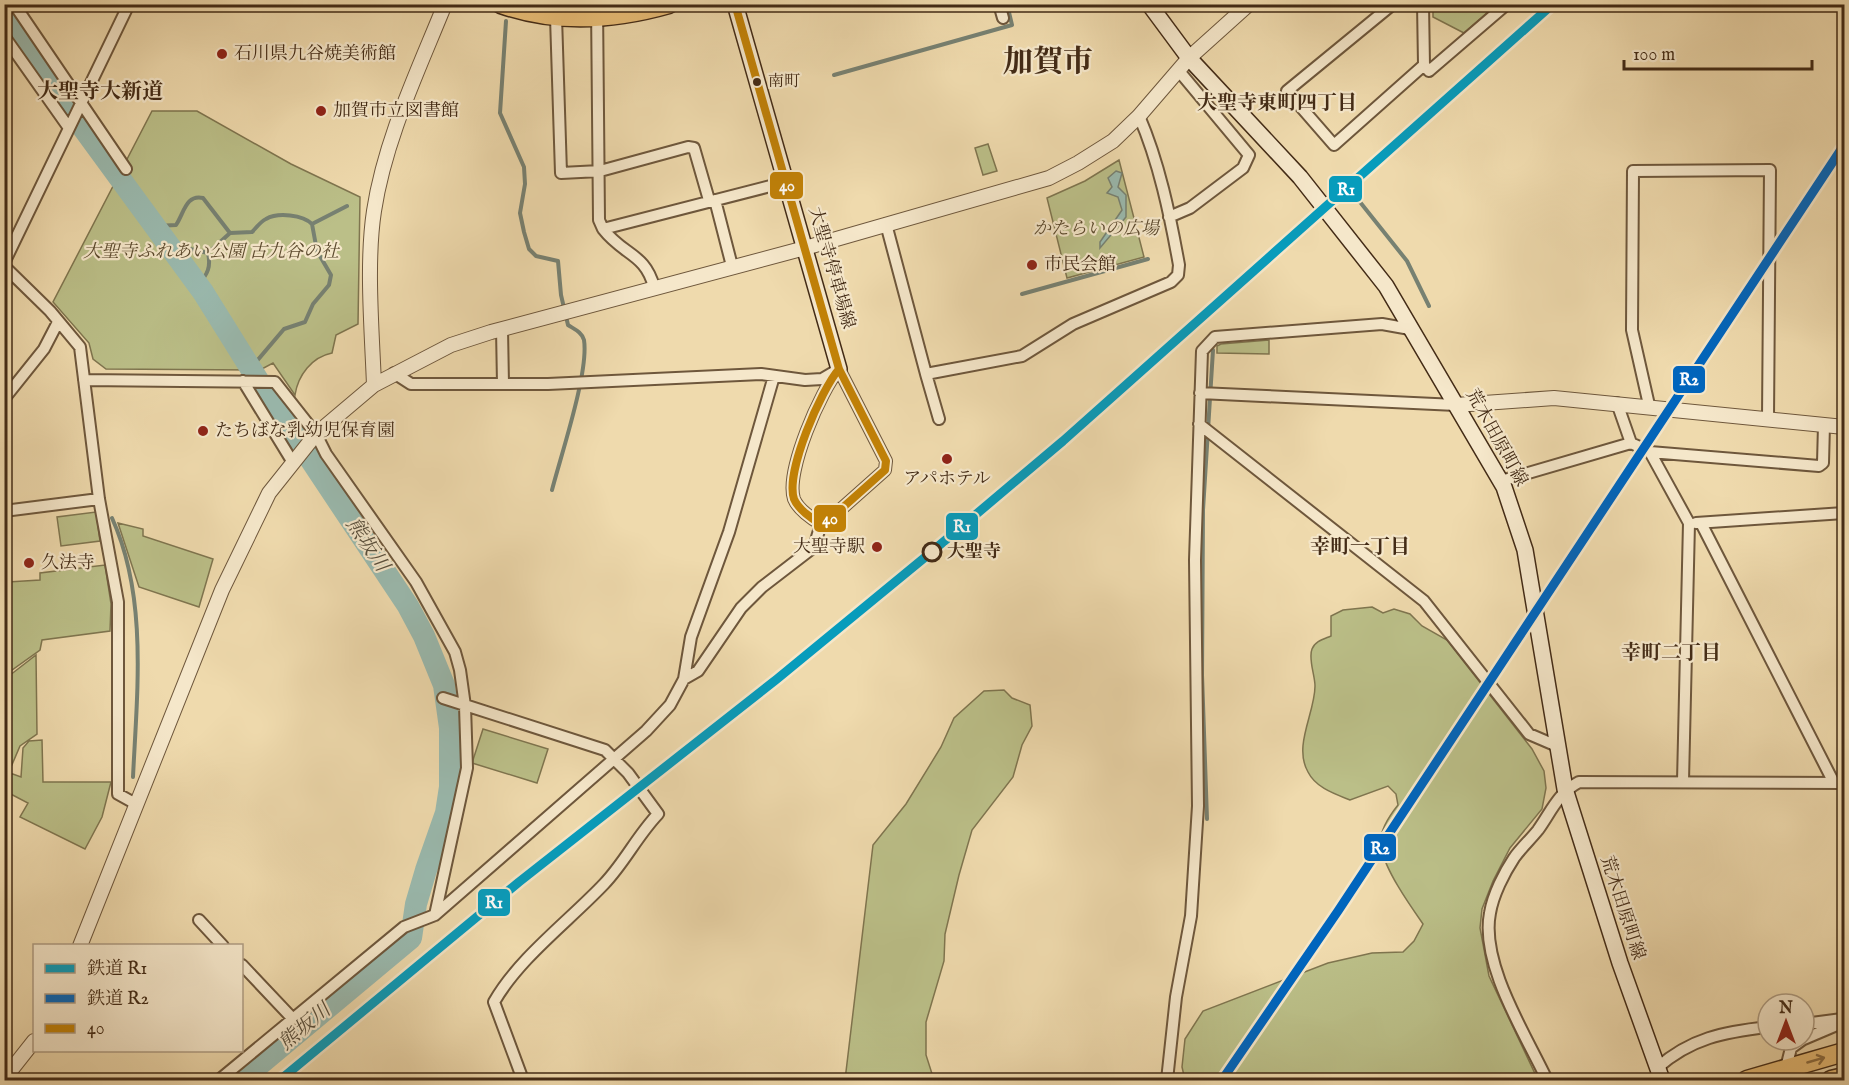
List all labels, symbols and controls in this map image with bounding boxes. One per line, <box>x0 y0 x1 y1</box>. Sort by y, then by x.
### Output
scale bar <box>1624 33 1812 71</box>
place label: 石川県九谷焼美術館 <box>234 43 396 66</box>
district label: 加賀市 <box>1003 44 1093 82</box>
text: 100 m <box>1633 44 1675 67</box>
marker: 石川県九谷焼美術館 <box>215 47 229 61</box>
place label: 南町 <box>768 72 800 92</box>
marker: 南町 <box>751 76 763 88</box>
district label: 大聖寺大新道 <box>37 79 163 106</box>
district label: 大聖寺東町四丁目 <box>1197 91 1357 116</box>
place label: 加賀市立図書館 <box>333 100 459 123</box>
marker: 加賀市立図書館 <box>314 104 328 118</box>
line badge: 40 <box>769 171 804 200</box>
line badge: R1 <box>1328 175 1363 203</box>
text: 40 <box>779 177 795 197</box>
text: R1 <box>1337 181 1355 201</box>
street label: 大聖寺停車場線 <box>803 204 859 332</box>
park label: かたらいの広場 <box>1033 218 1161 241</box>
park label: 大聖寺ふれあい公園 古九谷の社 <box>83 241 340 264</box>
place label: 市民会館 <box>1044 254 1116 277</box>
marker: 市民会館 <box>1025 258 1039 272</box>
line badge: R2 <box>1672 365 1706 394</box>
text: R2 <box>1679 371 1699 391</box>
street label: 荒木田原町線 <box>1460 385 1532 491</box>
place label: たちばな乳幼児保育園 <box>215 420 395 443</box>
marker: たちばな乳幼児保育園 <box>196 424 210 438</box>
marker: アパホテル <box>940 452 954 466</box>
place label: アパホテル <box>903 468 991 491</box>
line badge: 40 <box>813 504 847 533</box>
text: 40 <box>822 510 838 530</box>
line badge: R1 <box>945 512 979 541</box>
water label: 熊坂川 <box>340 513 395 579</box>
text: R1 <box>953 518 971 538</box>
district label: 幸町一丁目 <box>1310 535 1410 560</box>
place label: 大聖寺駅 <box>793 536 865 559</box>
marker: 大聖寺駅 <box>870 540 884 554</box>
place label: 大聖寺 <box>947 541 1001 564</box>
marker: 大聖寺 <box>922 542 942 562</box>
place label: 久法寺 <box>41 552 95 575</box>
marker: 久法寺 <box>22 556 36 570</box>
district label: 幸町二丁目 <box>1621 641 1721 666</box>
line badge: R2 <box>1363 833 1397 862</box>
text: R2 <box>1370 840 1390 860</box>
street label: 荒木田原町線 <box>1594 853 1650 963</box>
line badge: R1 <box>477 888 511 917</box>
text: R1 <box>485 894 503 914</box>
legend <box>33 944 243 1052</box>
text: 鉄道 R1 <box>87 958 147 981</box>
text: 鉄道 R2 <box>87 988 149 1011</box>
north arrow <box>1756 992 1816 1052</box>
water label: 熊坂川 <box>274 997 338 1056</box>
text: N <box>1778 999 1793 1019</box>
text: 40 <box>87 1018 105 1041</box>
one-way arrow <box>1806 1054 1825 1065</box>

